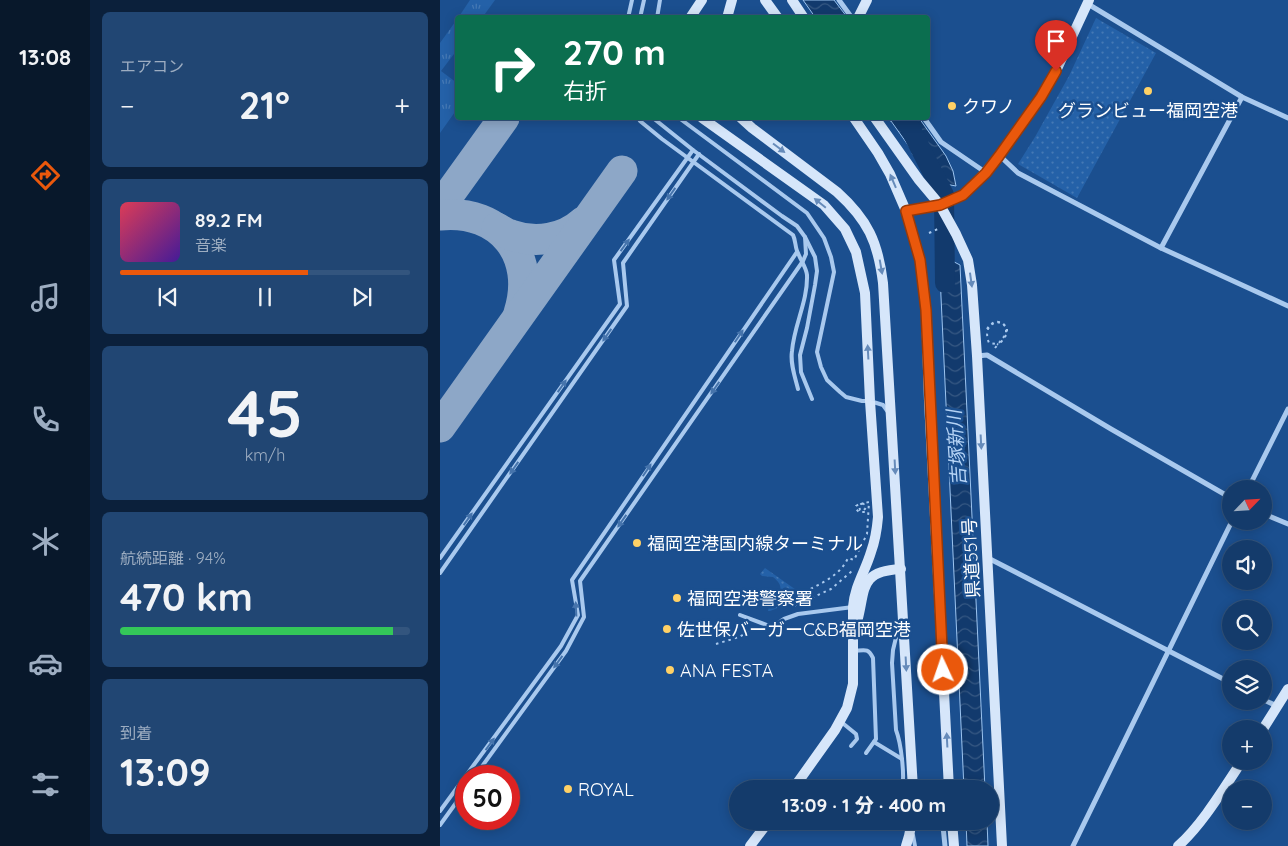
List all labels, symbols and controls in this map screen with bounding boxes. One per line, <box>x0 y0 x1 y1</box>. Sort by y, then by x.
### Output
pin <box>1035 20 1077 71</box>
icon: arrive <box>1042 27 1070 55</box>
text: 270 m <box>563 30 666 74</box>
icon: right <box>480 35 545 100</box>
text: 13:08 <box>19 43 71 71</box>
text: エアコン <box>120 56 184 76</box>
text: 右折 <box>563 77 607 105</box>
text: 21° <box>239 81 290 129</box>
marker: グランビュー福岡空港 <box>1142 85 1154 97</box>
text: − <box>120 88 135 123</box>
text: + <box>394 88 410 123</box>
place label: クワノ <box>962 95 1015 118</box>
place label: グランビュー福岡空港 <box>1058 99 1238 122</box>
marker: クワノ <box>946 100 958 112</box>
one-way arrow <box>772 143 786 153</box>
icon: directions <box>28 158 63 193</box>
one-way arrow <box>888 174 896 188</box>
one-way arrow <box>666 187 676 201</box>
one-way arrow <box>814 198 827 209</box>
text: 89.2 FM <box>195 208 263 232</box>
text: 音楽 <box>195 235 227 255</box>
one-way arrow <box>619 239 629 252</box>
one-way arrow <box>877 260 885 276</box>
one-way arrow <box>967 272 975 288</box>
icon: music <box>28 280 63 315</box>
icon: previous <box>154 283 182 311</box>
icon: pause <box>251 283 279 311</box>
icon: next <box>348 283 376 311</box>
one-way arrow <box>602 328 612 342</box>
one-way arrow <box>734 329 744 343</box>
one-way arrow <box>863 344 871 360</box>
text: 45 <box>227 372 303 453</box>
one-way arrow <box>557 379 567 393</box>
one-way arrow <box>710 381 720 394</box>
icon: phone <box>28 402 63 437</box>
water label: 吉塚新川 <box>941 407 971 487</box>
one-way arrow <box>978 434 986 450</box>
text: km/h <box>245 445 285 465</box>
one-way arrow <box>891 459 899 475</box>
one-way arrow <box>509 461 519 475</box>
one-way arrow <box>642 463 652 477</box>
north arrow <box>1222 480 1272 530</box>
map controls <box>1222 480 1272 830</box>
one-way arrow <box>463 512 473 525</box>
one-way arrow <box>617 514 627 528</box>
street label: 県道551号 <box>957 517 985 599</box>
icon: climate <box>28 524 63 559</box>
place label: 福岡空港国内線ターミナル <box>647 532 863 555</box>
marker: 福岡空港国内線ターミナル <box>631 537 643 549</box>
button: sound <box>1222 540 1272 590</box>
text: 航続距離 · 94% <box>120 548 226 568</box>
text: 470 km <box>120 573 253 621</box>
place label: 福岡空港警察署 <box>687 587 813 610</box>
marker: 福岡空港警察署 <box>671 592 683 604</box>
one-way arrow <box>572 600 580 616</box>
button: search <box>1222 600 1272 650</box>
place label: 佐世保バーガーC&B福岡空港 <box>677 618 911 641</box>
marker: 佐世保バーガーC&B福岡空港 <box>661 623 673 635</box>
position arrow <box>916 643 968 695</box>
icon: car <box>28 646 63 681</box>
one-way arrow <box>552 655 563 668</box>
one-way arrow <box>903 656 911 672</box>
place label: ANA FESTA <box>680 659 774 682</box>
button: layers <box>1222 660 1272 710</box>
marker: ANA FESTA <box>664 664 676 676</box>
button: + <box>1222 720 1272 770</box>
text: 到着 <box>120 723 152 743</box>
one-way arrow <box>942 732 950 748</box>
one-way arrow <box>484 738 495 751</box>
text: 13:09 <box>120 748 210 796</box>
speed limit sign: 50 <box>455 765 520 830</box>
icon: filters <box>28 767 63 802</box>
place label: ROYAL <box>578 778 634 801</box>
button: − <box>1222 780 1272 830</box>
marker: ROYAL <box>562 783 574 795</box>
text: 13:09 · 1 分 · 400 m <box>782 793 946 817</box>

